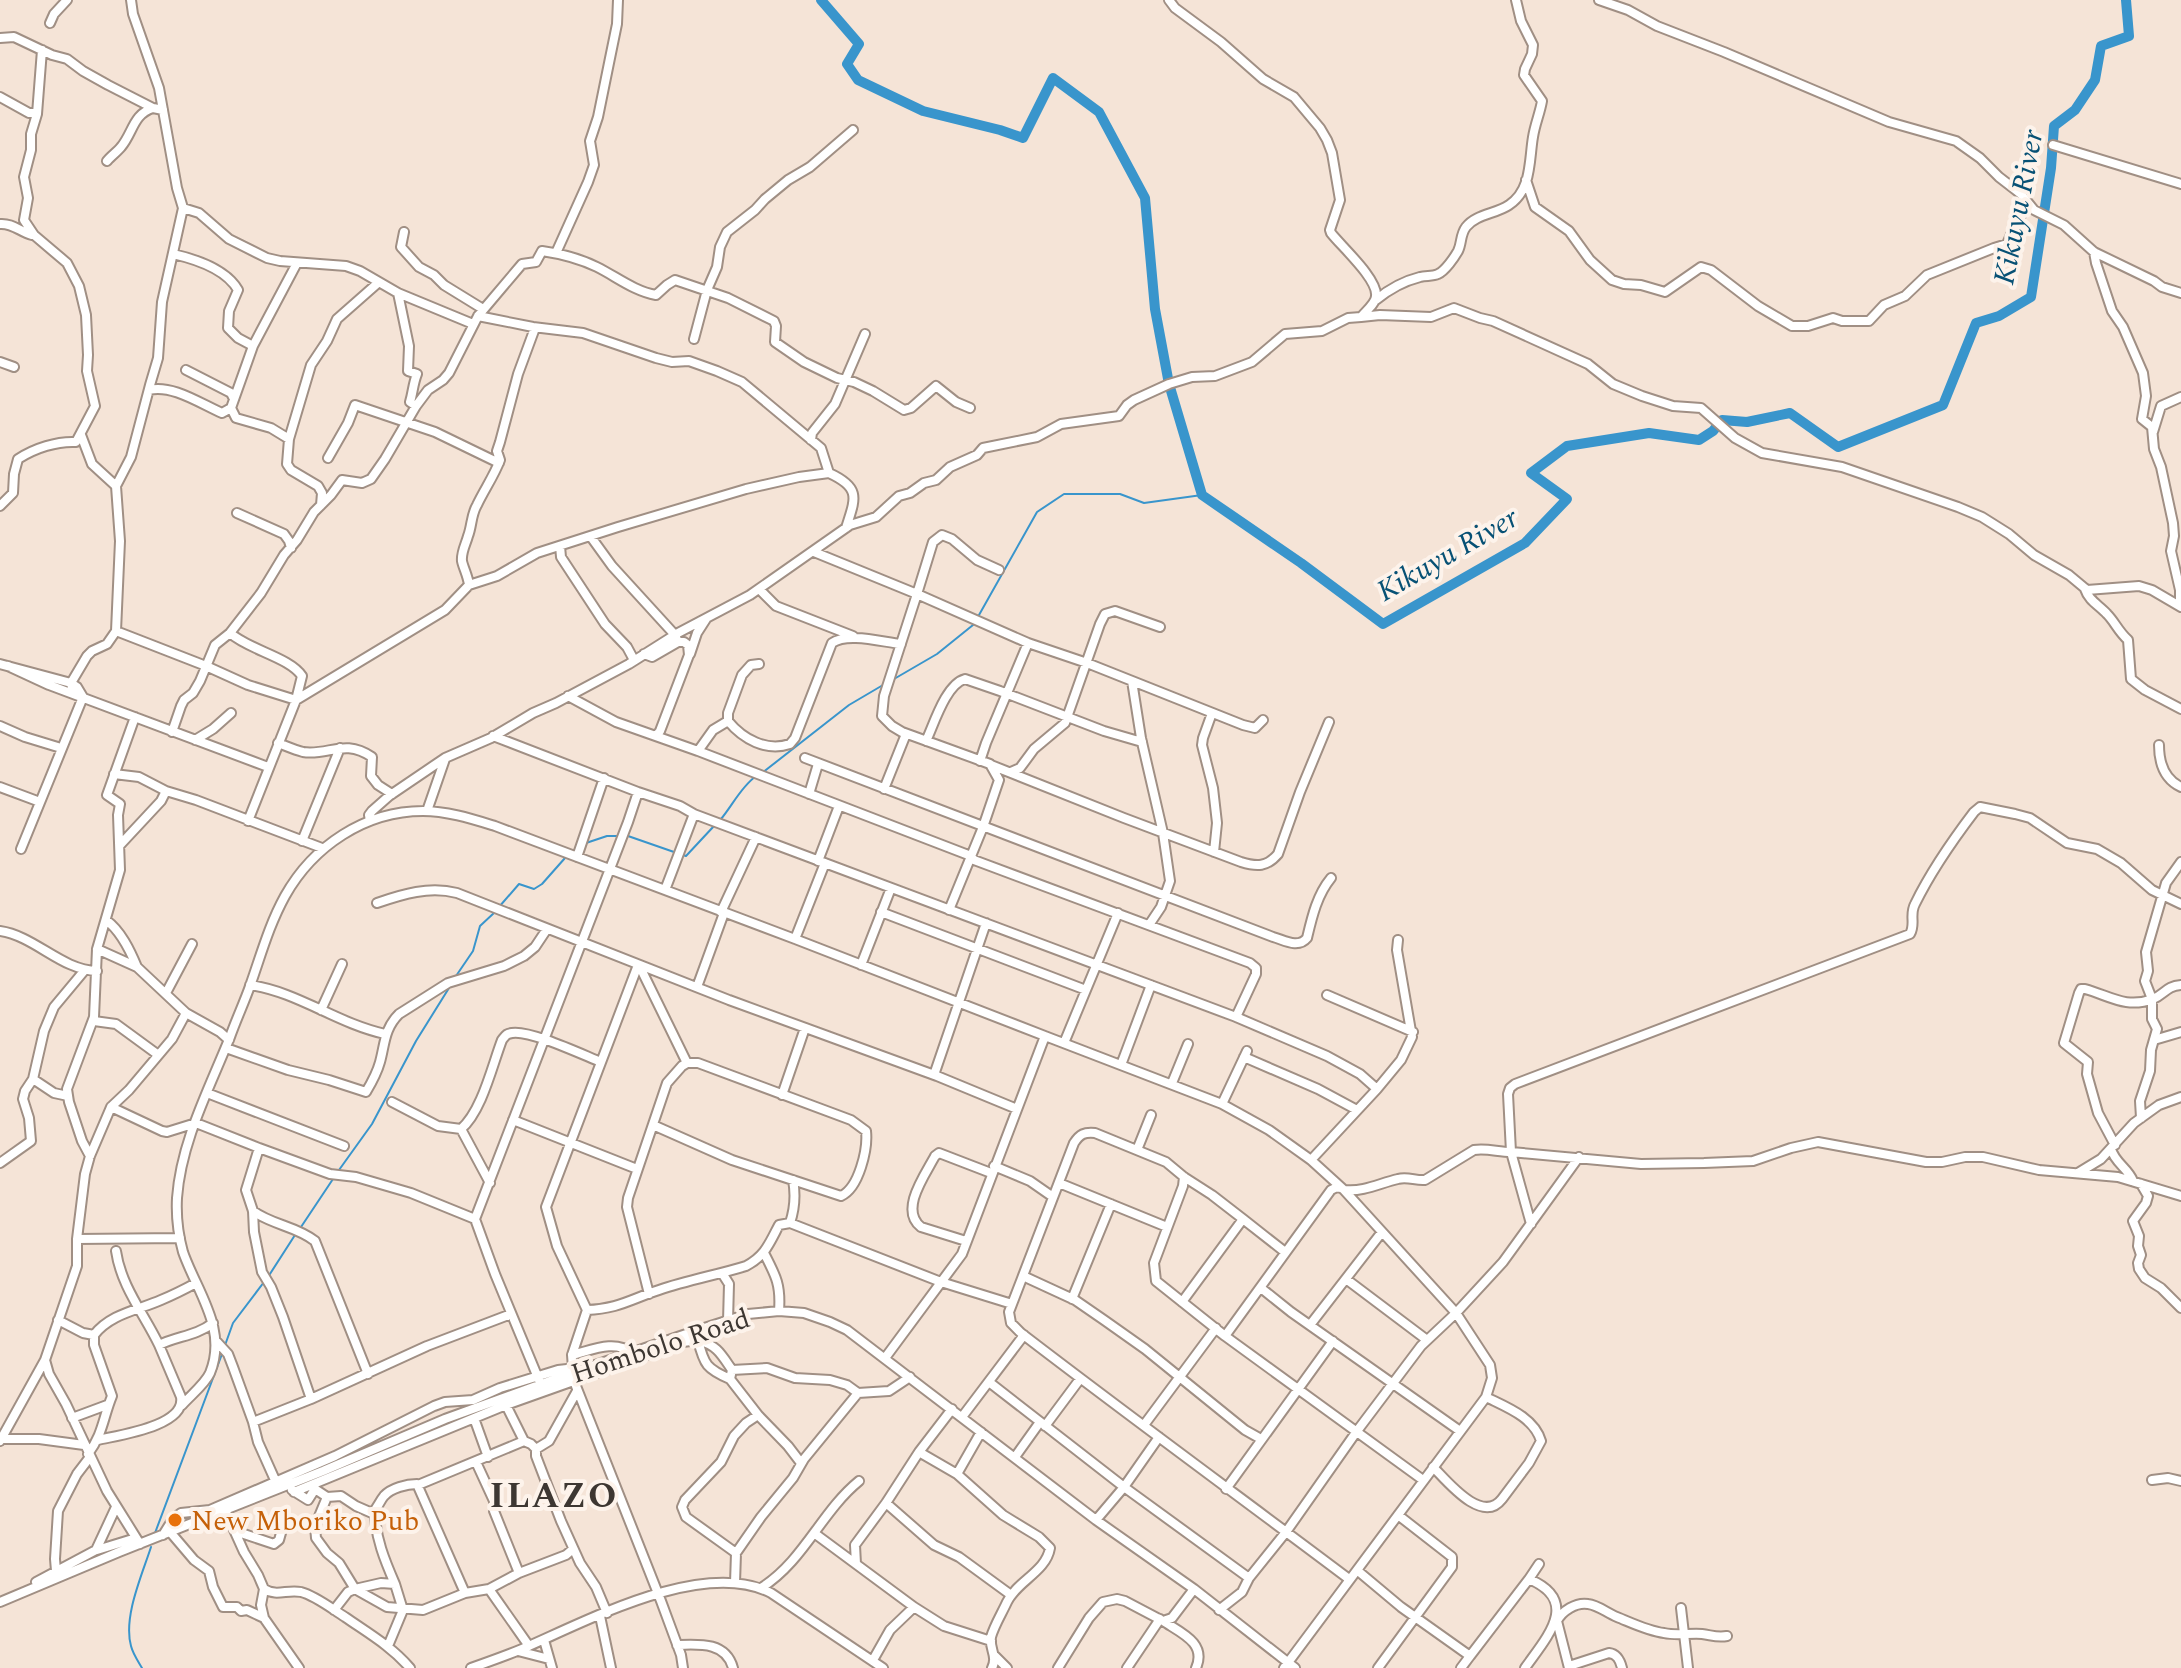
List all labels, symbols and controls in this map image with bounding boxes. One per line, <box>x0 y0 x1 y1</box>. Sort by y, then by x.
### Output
water label: Kikuyu River <box>1981 125 2057 289</box>
water label: Kikuyu River <box>1368 495 1528 614</box>
street label: Hombolo Road <box>565 1297 756 1396</box>
district label: ILAZO <box>490 1469 618 1524</box>
place label: New Mboriko Pub <box>191 1500 419 1543</box>
marker: New Mboriko Pub <box>166 1511 184 1529</box>

